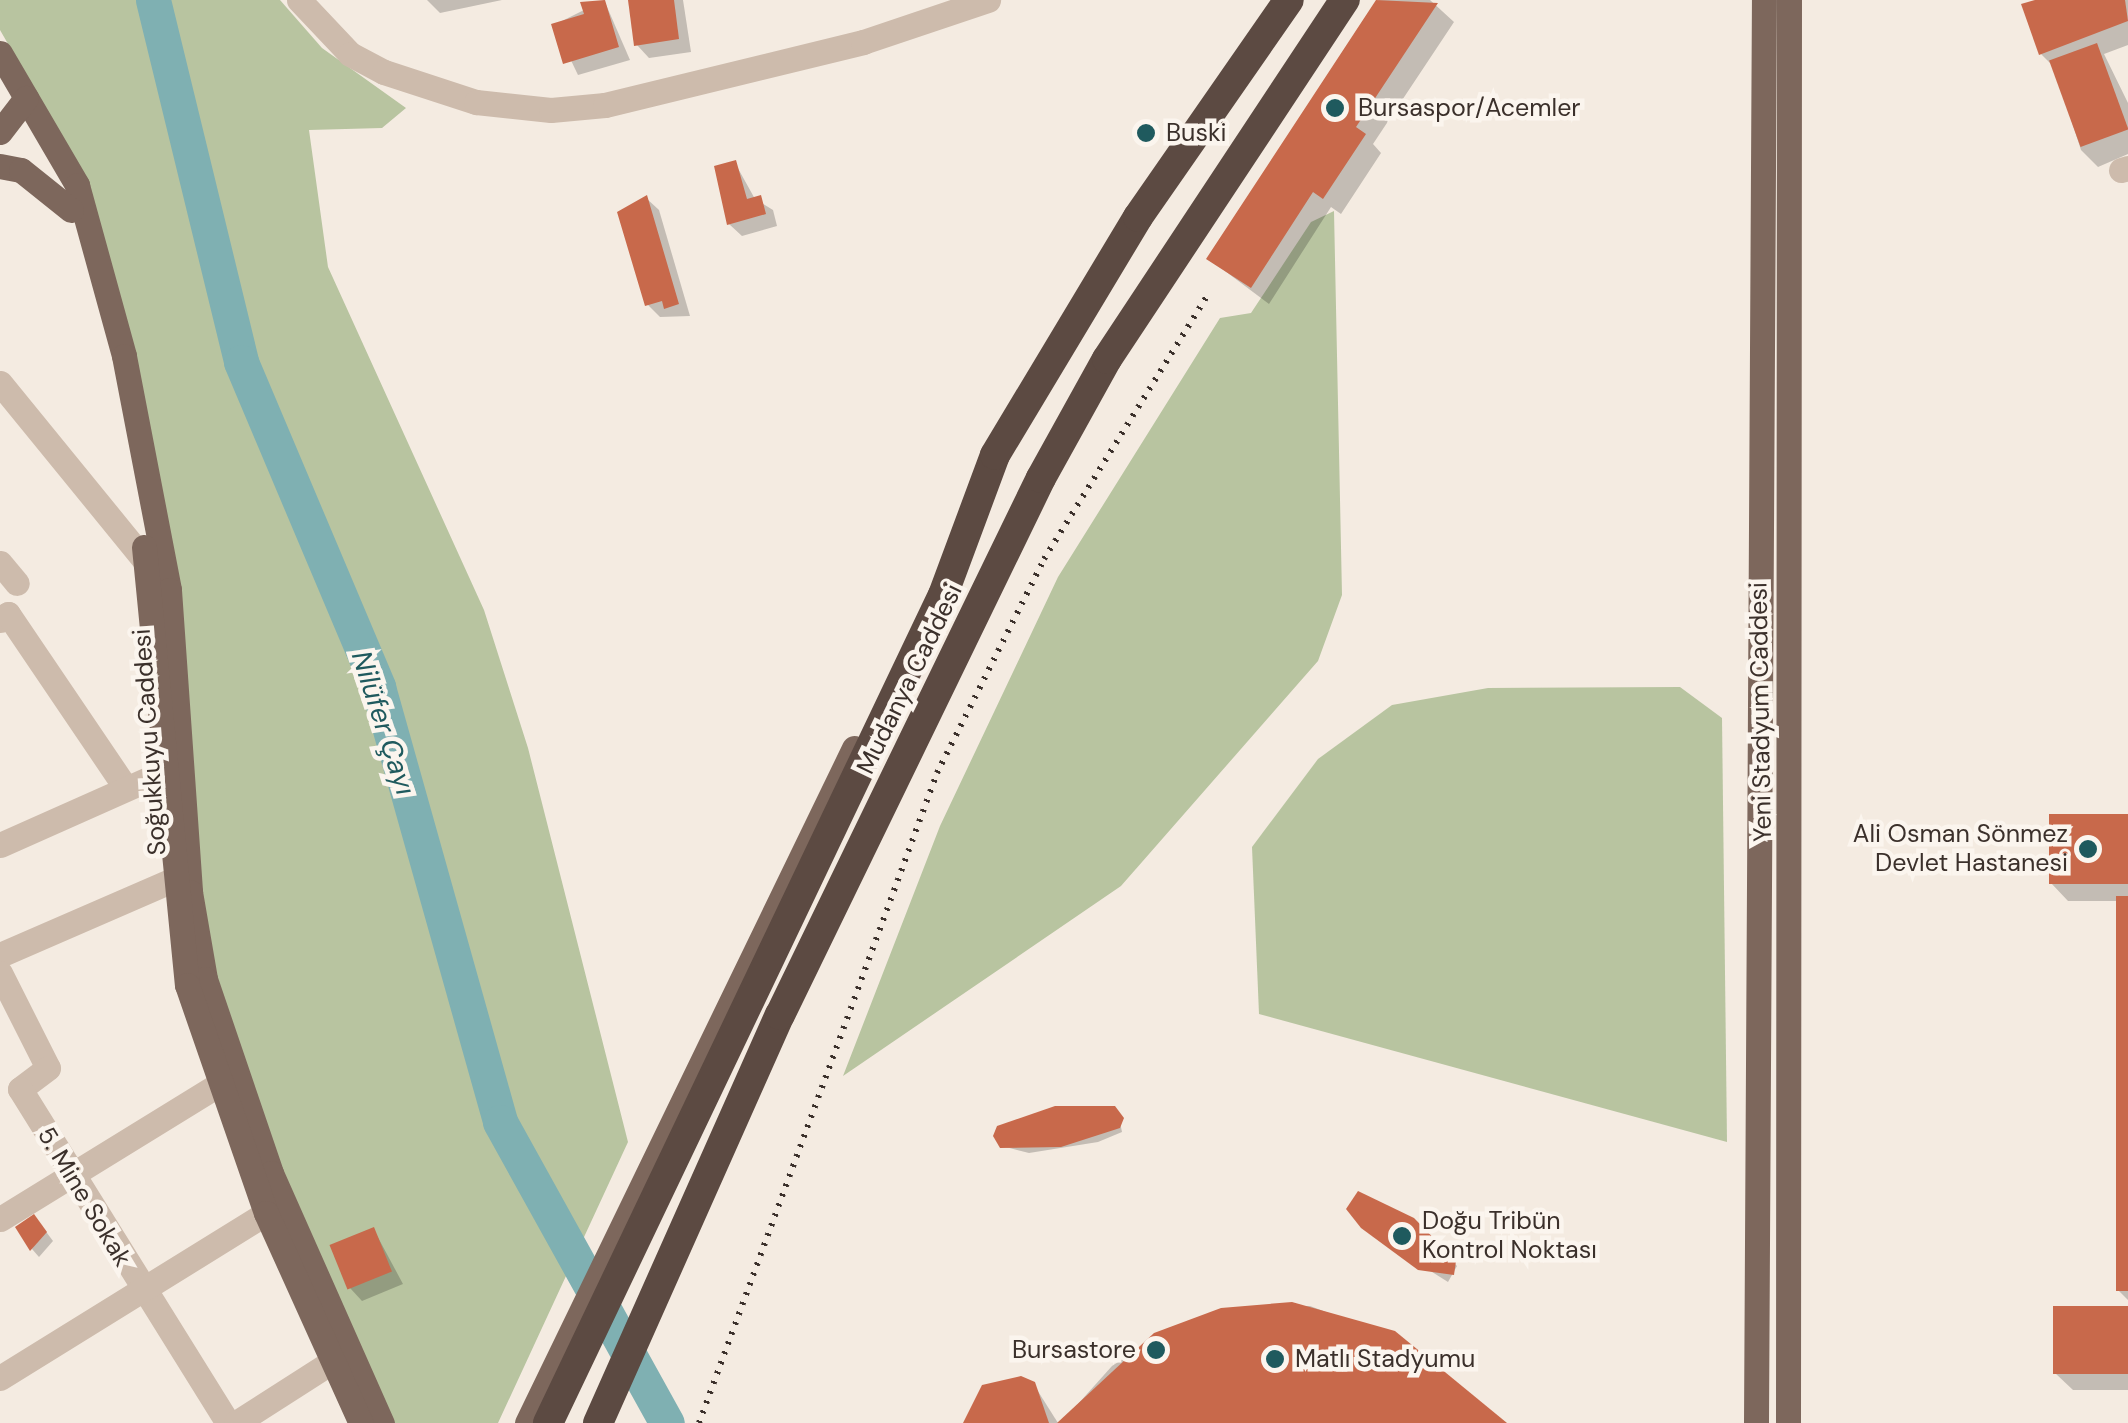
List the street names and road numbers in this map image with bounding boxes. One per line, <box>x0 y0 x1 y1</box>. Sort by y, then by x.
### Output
street label: Mudanya Caddesi <box>851 579 969 779</box>
street label: Yeni Stadyum Caddesi <box>1744 582 1778 842</box>
street label: Soğukkuyu Caddesi <box>127 628 173 856</box>
street label: 5. Mine Sokak <box>31 1122 137 1272</box>

